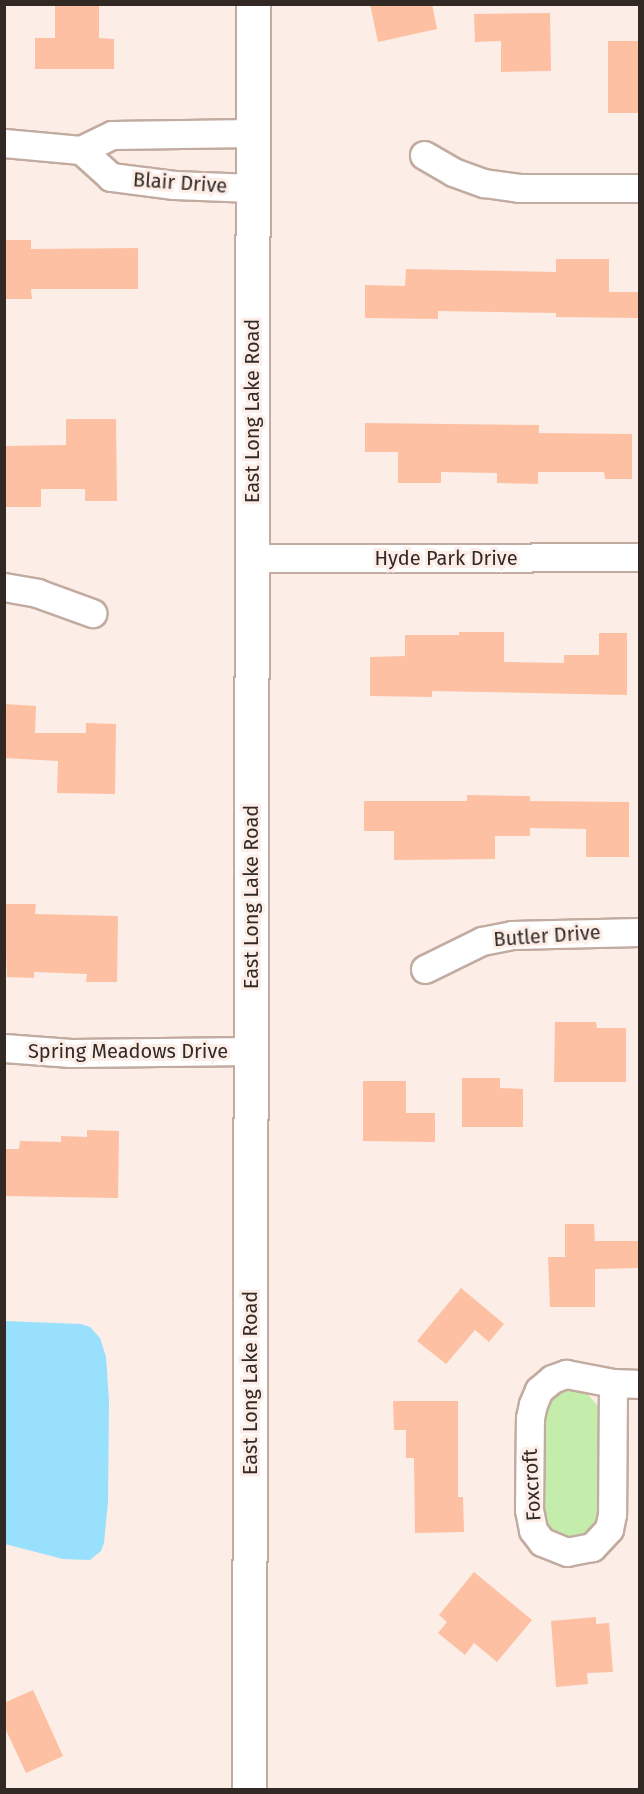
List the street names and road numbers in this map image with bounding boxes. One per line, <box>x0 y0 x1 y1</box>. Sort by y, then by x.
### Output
street label: Blair Drive <box>132 168 228 198</box>
street label: East Long Lake Road <box>240 319 264 503</box>
street label: Hyde Park Drive <box>374 546 518 570</box>
street label: East Long Lake Road <box>239 805 263 989</box>
street label: Butler Drive <box>493 920 601 952</box>
street label: Spring Meadows Drive <box>28 1039 228 1063</box>
street label: East Long Lake Road <box>238 1291 262 1475</box>
street label: Foxcroft <box>518 1448 546 1522</box>

